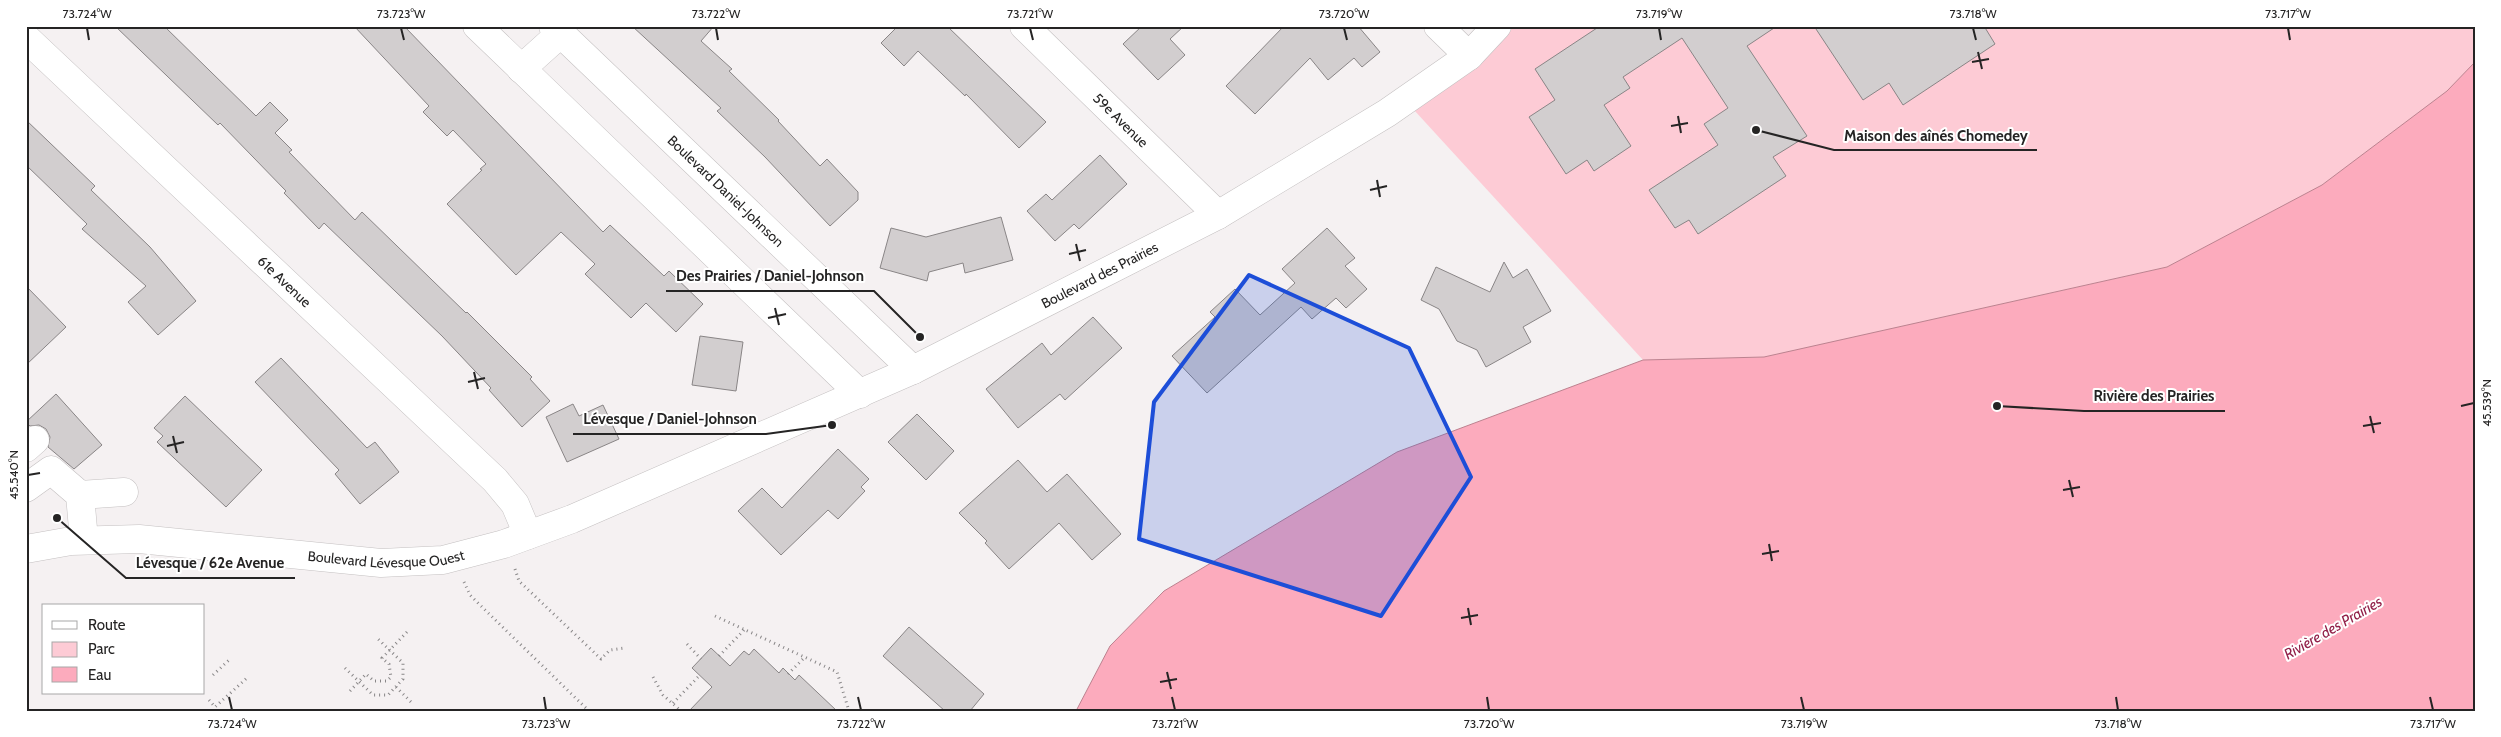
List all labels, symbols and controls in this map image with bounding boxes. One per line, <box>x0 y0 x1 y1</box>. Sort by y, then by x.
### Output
text: 73.724°W <box>63 6 112 21</box>
text: 73.723°W <box>377 6 426 21</box>
text: 73.722°W <box>692 6 741 21</box>
text: 73.721°W <box>1007 6 1054 21</box>
text: 73.720°W <box>1319 6 1370 21</box>
text: 73.719°W <box>1636 6 1683 21</box>
text: 73.718°W <box>1949 6 1997 21</box>
text: 73.717°W <box>2265 6 2312 21</box>
street label: 59e Avenue <box>1089 89 1152 151</box>
callout: Maison des aînés Chomedey <box>1834 120 2037 150</box>
text: Maison des aînés Chomedey <box>1844 127 2029 145</box>
street label: Boulevard Daniel-Johnson <box>664 131 788 251</box>
street label: Boulevard des Prairies <box>1038 238 1161 312</box>
street label: 61e Avenue <box>254 252 315 311</box>
callout: Des Prairies / Daniel-Johnson <box>666 261 874 291</box>
text: Des Prairies / Daniel-Johnson <box>676 267 864 285</box>
text: 45.539°N <box>2479 379 2494 427</box>
callout: Rivière des Prairies <box>2084 381 2225 411</box>
text: Rivière des Prairies <box>2094 387 2214 405</box>
callout: Lévesque / Daniel-Johnson <box>573 404 766 434</box>
text: Lévesque / Daniel-Johnson <box>583 410 757 428</box>
text: 45.540°N <box>6 450 21 500</box>
street label: Boulevard Lévesque Ouest <box>307 546 467 572</box>
callout: Lévesque / 62e Avenue <box>126 548 295 578</box>
text: Lévesque / 62e Avenue <box>136 554 285 572</box>
water label: Rivière des Prairies <box>2281 592 2386 663</box>
legend <box>42 604 205 694</box>
text: Route <box>88 616 126 634</box>
text: Parc <box>88 640 115 658</box>
text: Eau <box>88 666 111 684</box>
text: 73.724°W <box>208 716 257 731</box>
text: 73.723°W <box>522 716 571 731</box>
text: 73.722°W <box>837 716 886 731</box>
text: 73.721°W <box>1152 716 1199 731</box>
text: 73.720°W <box>1464 716 1515 731</box>
text: 73.719°W <box>1781 716 1828 731</box>
text: 73.718°W <box>2094 716 2142 731</box>
text: 73.717°W <box>2410 716 2457 731</box>

